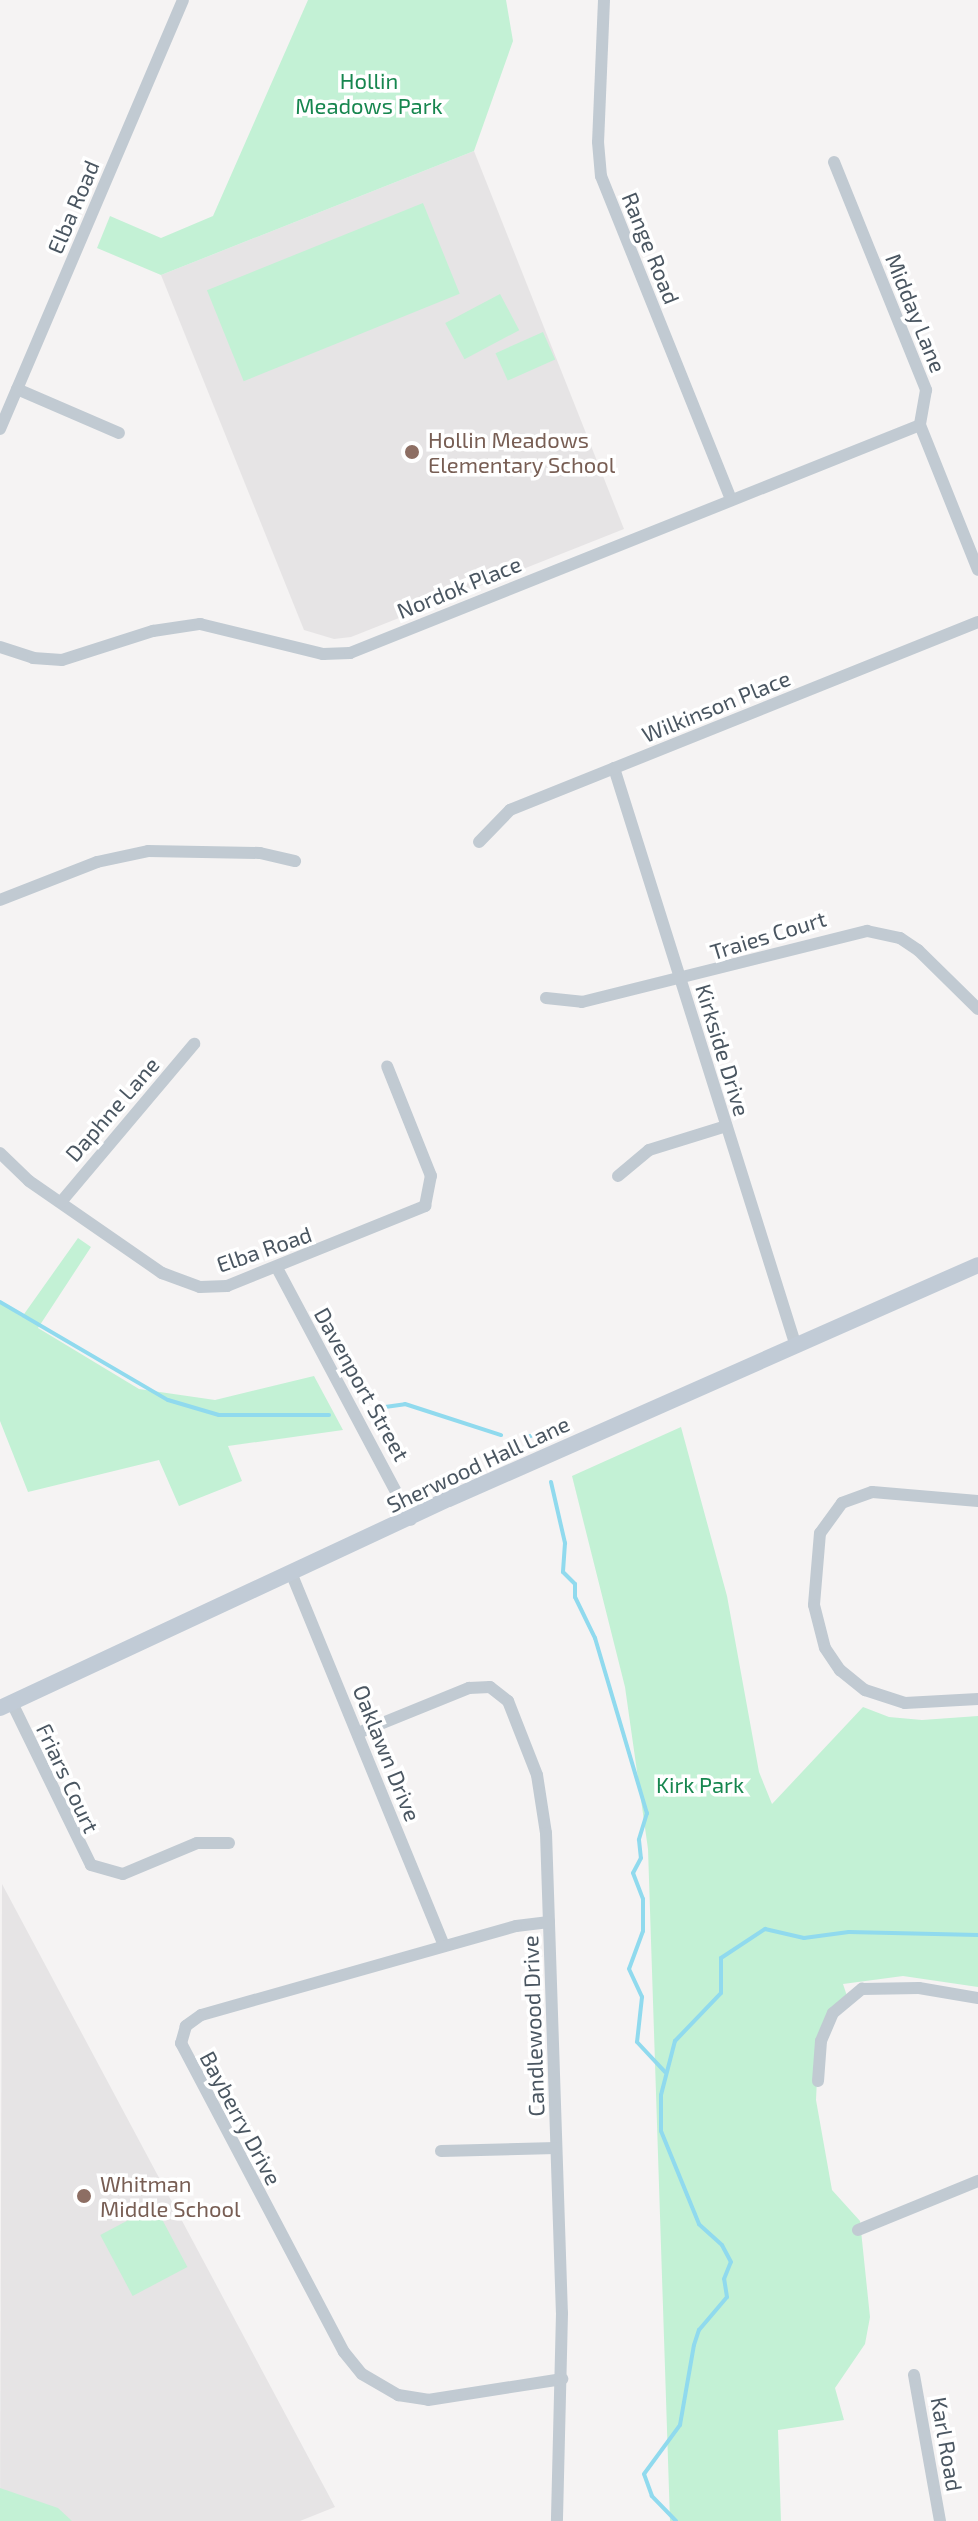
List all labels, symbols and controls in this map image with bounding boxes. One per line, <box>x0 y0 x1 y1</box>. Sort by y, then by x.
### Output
park label: Hollin Meadows Park <box>295 67 443 118</box>
street label: Elba Road <box>41 156 105 258</box>
street label: Range Road <box>617 188 685 308</box>
street label: Midday Lane <box>880 249 952 377</box>
place label: Hollin Meadows Elementary School <box>428 426 616 478</box>
marker: Hollin Meadows Elementary School <box>403 443 421 461</box>
street label: Nordok Place <box>393 550 525 624</box>
street label: Wilkinson Place <box>638 664 794 748</box>
street label: Traies Court <box>707 905 829 965</box>
street label: Kirkside Drive <box>690 981 756 1119</box>
street label: Daphne Lane <box>59 1051 165 1167</box>
street label: Elba Road <box>213 1220 315 1278</box>
street label: Davenport Street <box>309 1303 415 1465</box>
street label: Sherwood Hall Lane <box>382 1410 574 1518</box>
street label: Oaklawn Drive <box>348 1681 426 1825</box>
street label: Friars Court <box>31 1719 105 1837</box>
park label: Kirk Park <box>656 1772 744 1798</box>
street label: Candlewood Drive <box>517 1935 549 2117</box>
street label: Bayberry Drive <box>195 2046 287 2190</box>
place label: Whitman Middle School <box>100 2170 241 2222</box>
marker: Whitman Middle School <box>75 2187 93 2205</box>
street label: Karl Road <box>926 2394 968 2494</box>

